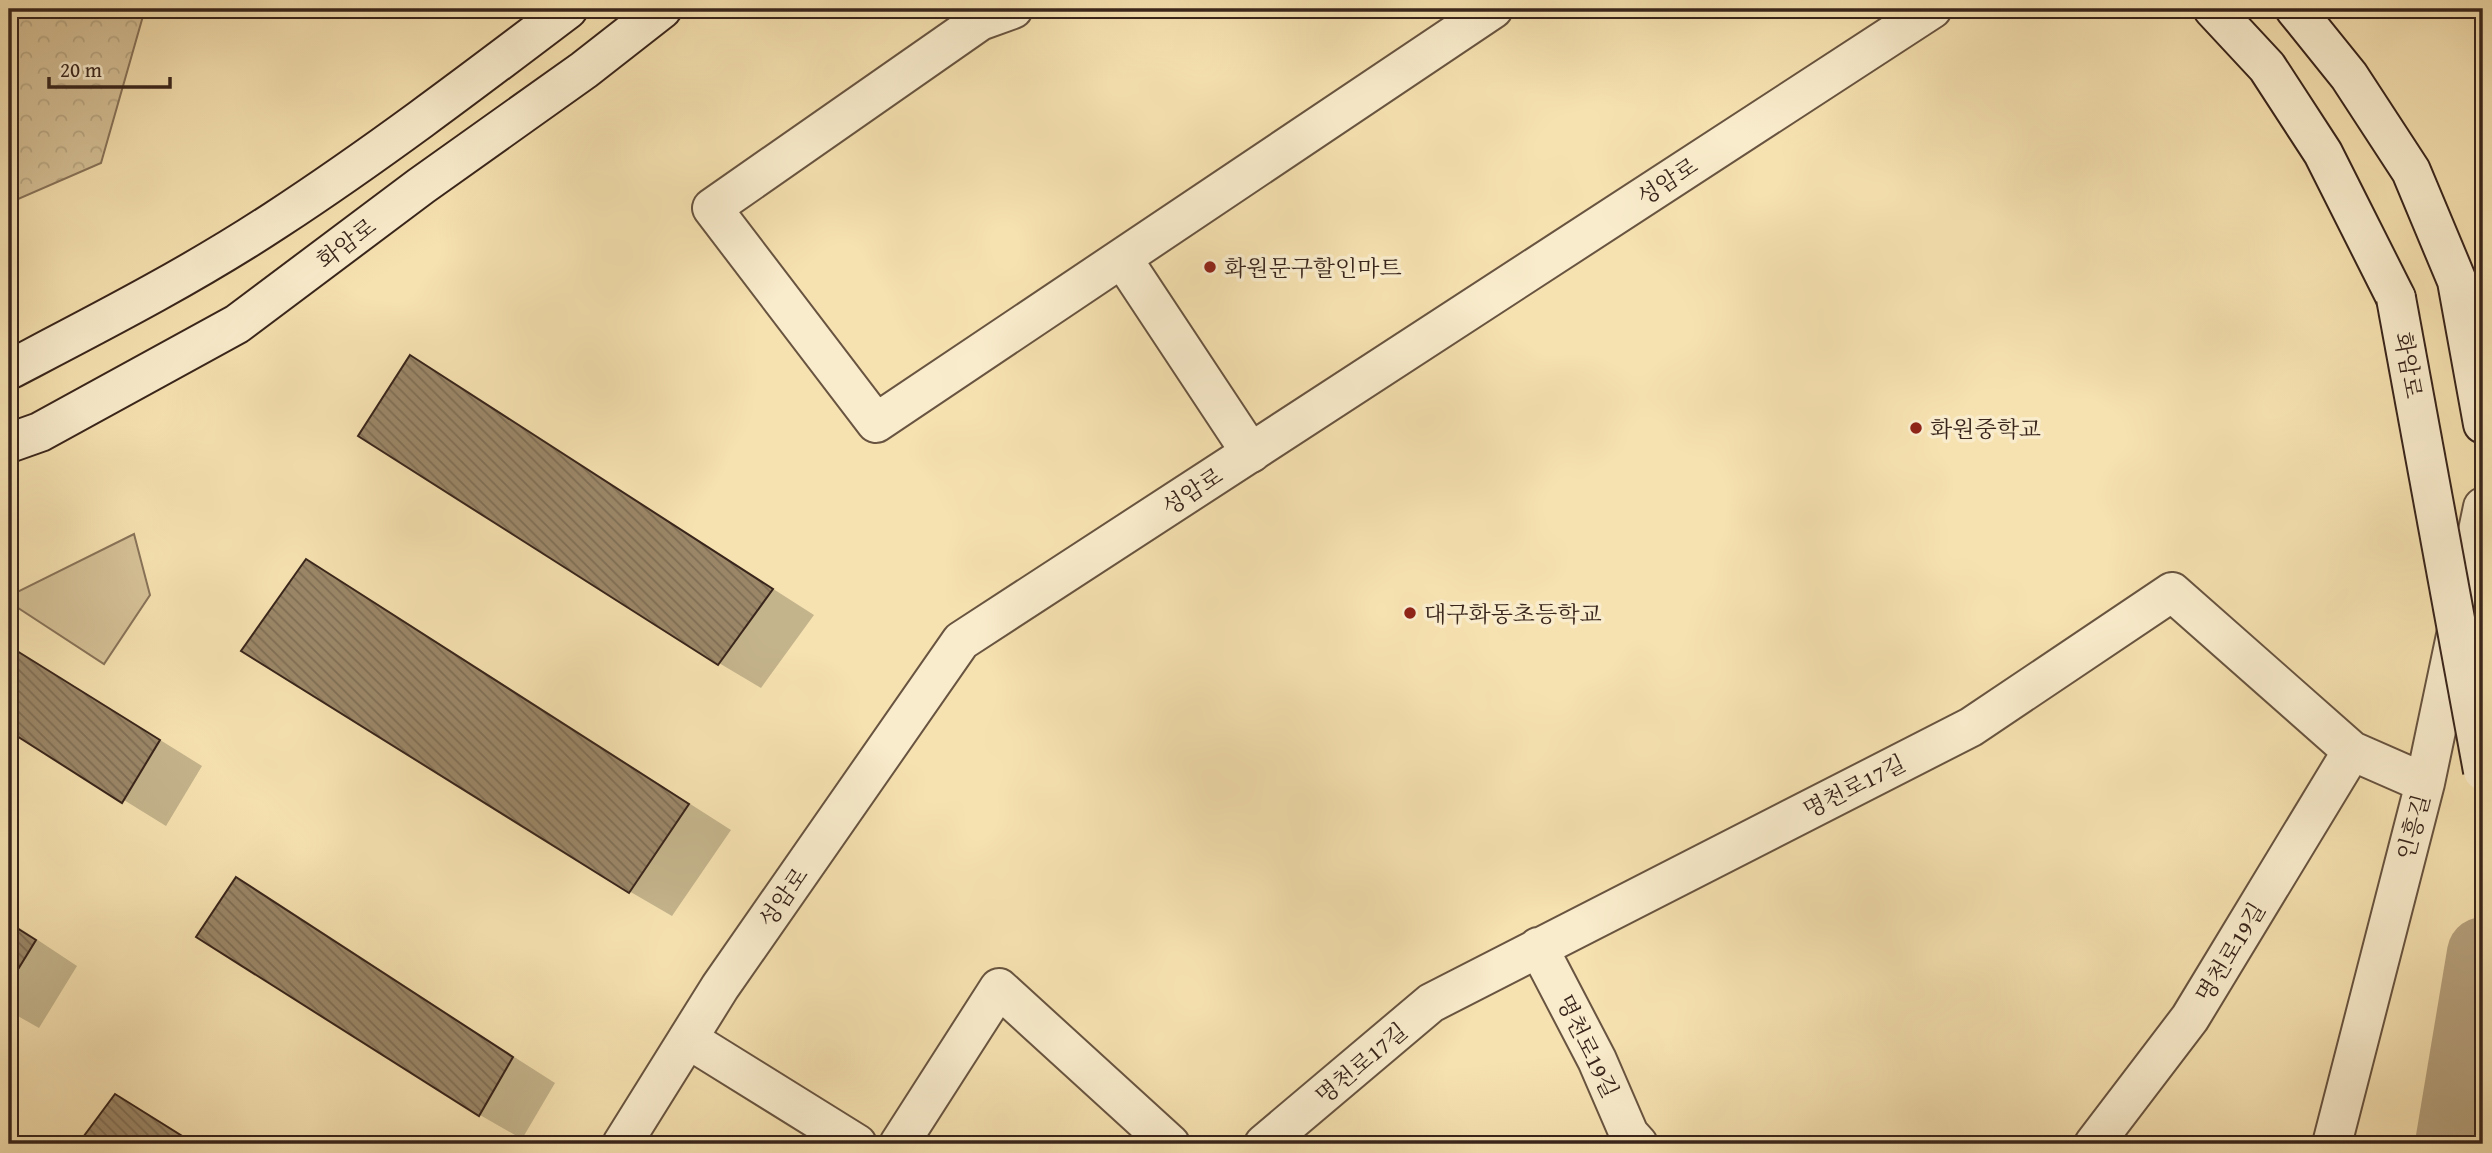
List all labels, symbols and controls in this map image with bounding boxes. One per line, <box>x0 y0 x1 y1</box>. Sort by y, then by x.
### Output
scale bar <box>49 46 170 90</box>
text: 20 m <box>60 54 102 85</box>
street label: 성암로 <box>1630 149 1704 213</box>
street label: 화암로 <box>309 210 383 276</box>
place label: 화원문구할인마트 <box>1224 251 1402 284</box>
marker: 화원문구할인마트 <box>1202 259 1218 275</box>
street label: 화암로 <box>2387 329 2431 401</box>
place label: 화원중학교 <box>1930 412 2041 445</box>
marker: 화원중학교 <box>1908 420 1924 436</box>
street label: 성암로 <box>1155 459 1229 523</box>
place label: 대구화동초등학교 <box>1424 597 1602 630</box>
marker: 대구화동초등학교 <box>1402 605 1418 621</box>
street label: 명천로17길 <box>1797 746 1911 826</box>
street label: 인흥길 <box>2388 791 2438 863</box>
street label: 성암로 <box>750 860 816 934</box>
street label: 명천로19길 <box>2187 896 2273 1008</box>
street label: 명천로19길 <box>1549 989 1627 1103</box>
street label: 명천로17길 <box>1308 1015 1414 1111</box>

